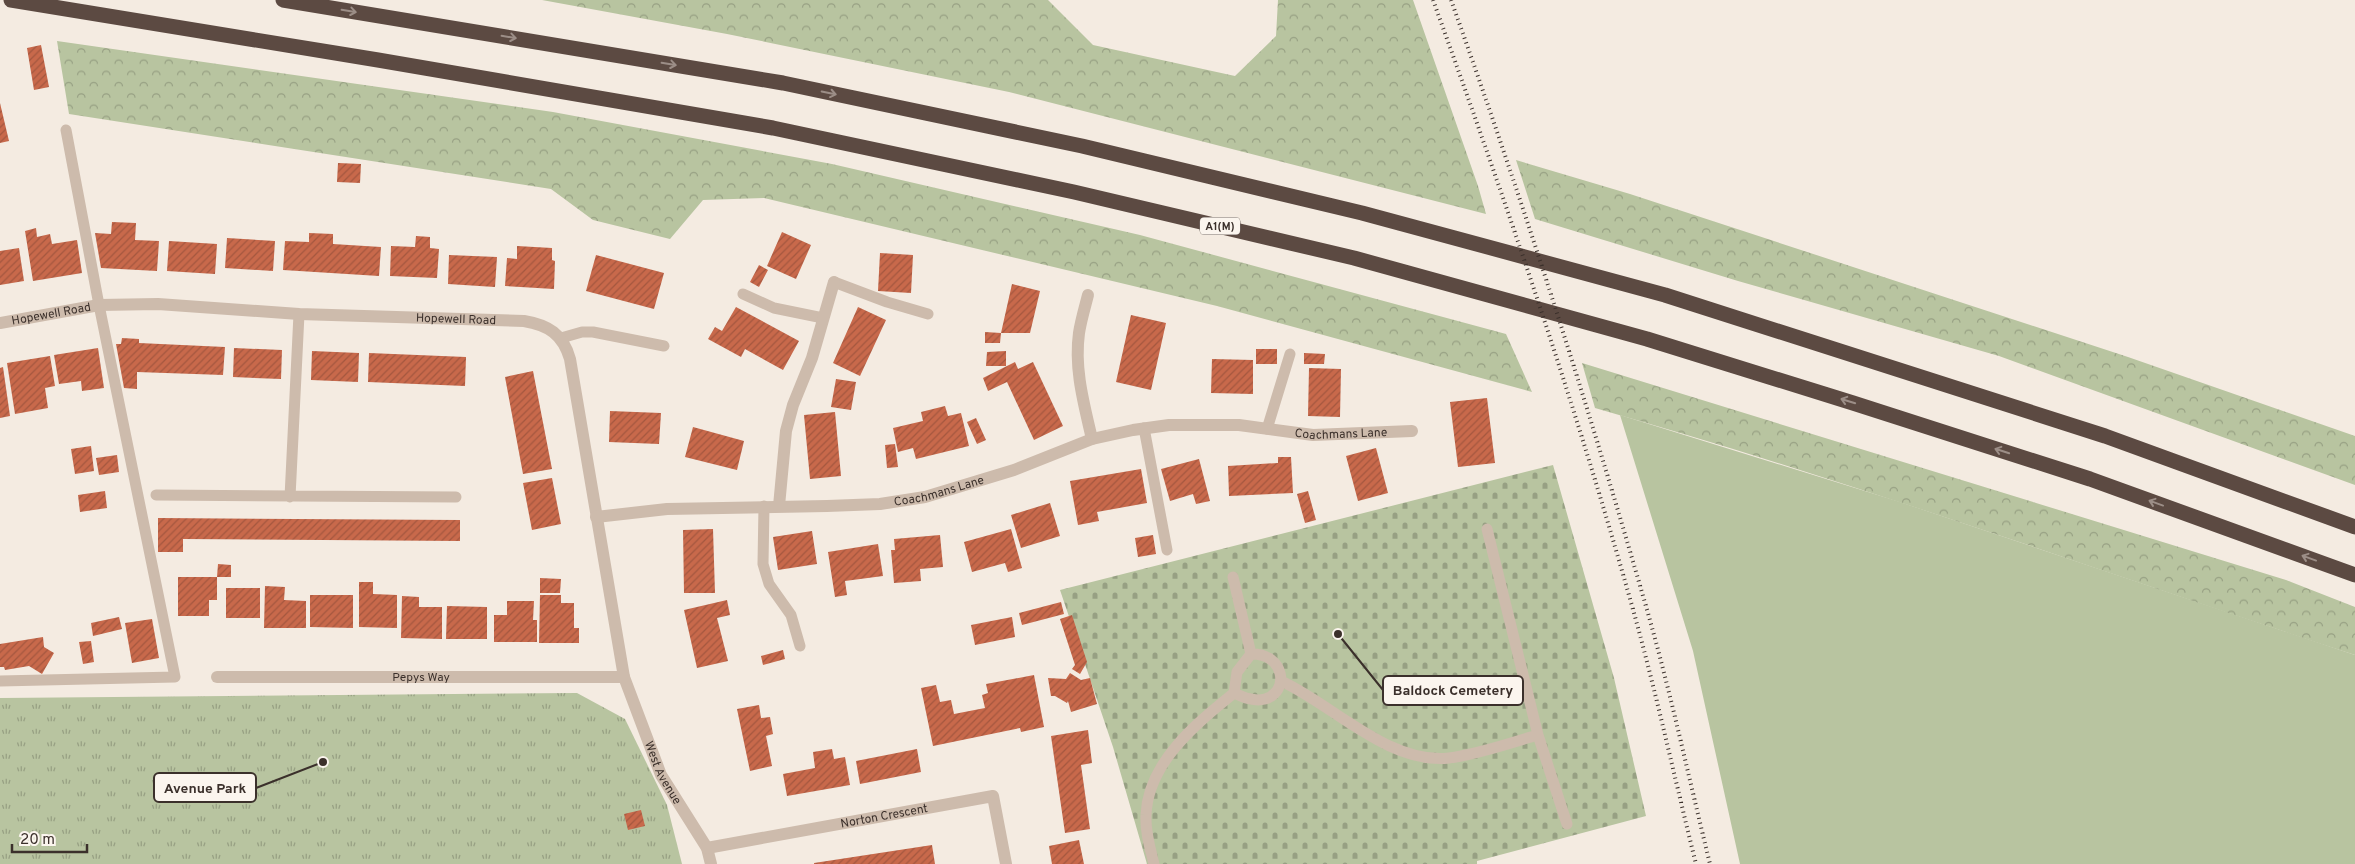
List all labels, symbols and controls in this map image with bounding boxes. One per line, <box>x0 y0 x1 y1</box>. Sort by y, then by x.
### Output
one-way arrow <box>340 6 356 16</box>
one-way arrow <box>501 33 517 43</box>
one-way arrow <box>661 60 677 70</box>
one-way arrow <box>821 89 837 98</box>
road number: A1(M) <box>1200 218 1240 235</box>
street label: Hopewell Road <box>10 300 92 330</box>
street label: Hopewell Road <box>416 311 496 329</box>
one-way arrow <box>1840 396 1856 406</box>
street label: Coachmans Lane <box>1294 425 1388 444</box>
one-way arrow <box>1995 446 2011 455</box>
street label: Coachmans Lane <box>893 473 986 511</box>
one-way arrow <box>2149 498 2165 507</box>
one-way arrow <box>2302 553 2317 562</box>
street label: Pepys Way <box>392 670 450 686</box>
callout: Baldock Cemetery <box>1383 676 1523 705</box>
text: Baldock Cemetery <box>1393 683 1513 700</box>
street label: West Avenue <box>640 739 685 808</box>
callout: Avenue Park <box>154 773 256 802</box>
text: Avenue Park <box>164 781 246 798</box>
street label: Norton Crescent <box>839 801 929 833</box>
scale bar <box>12 822 88 854</box>
text: 20 m <box>20 831 55 850</box>

